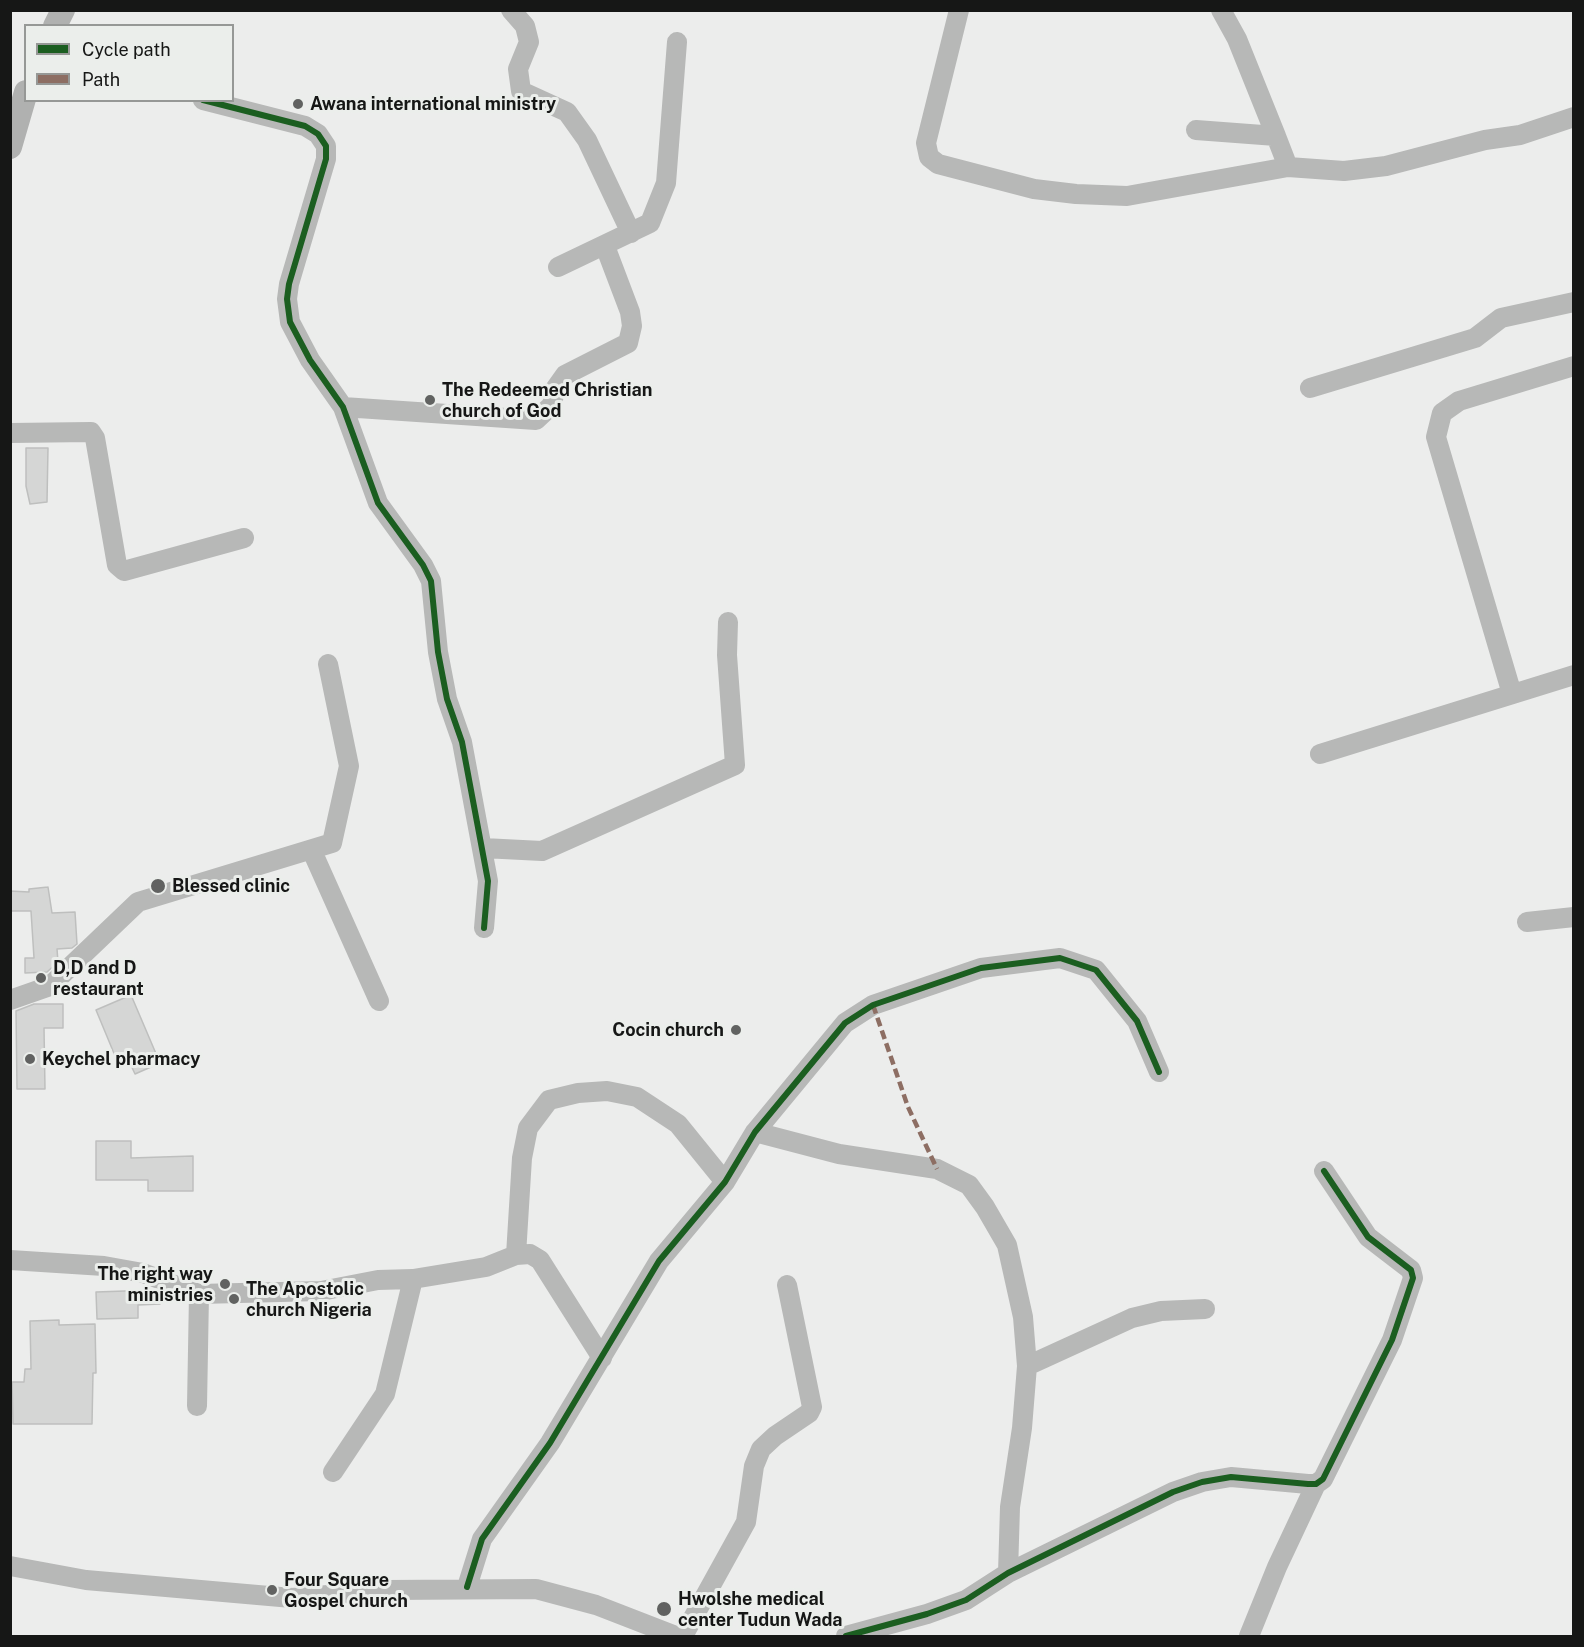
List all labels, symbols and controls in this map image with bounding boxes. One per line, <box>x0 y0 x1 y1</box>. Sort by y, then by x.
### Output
legend <box>24 24 234 102</box>
text: Cycle path <box>82 39 171 60</box>
text: Path <box>82 69 120 90</box>
place label: Awana international ministry <box>310 93 556 115</box>
marker: Awana international ministry <box>291 97 305 111</box>
place label: The Redeemed Christian church of God <box>442 379 652 422</box>
marker: The Redeemed Christian church of God <box>423 393 437 407</box>
place label: Blessed clinic <box>172 875 290 897</box>
marker: Blessed clinic <box>149 877 167 895</box>
place label: D,D and D restaurant <box>53 957 144 1000</box>
marker: D,D and D restaurant <box>34 971 48 985</box>
place label: Cocin church <box>612 1019 724 1041</box>
marker: Cocin church <box>729 1023 743 1037</box>
place label: Keychel pharmacy <box>42 1048 200 1070</box>
marker: Keychel pharmacy <box>23 1052 37 1066</box>
place label: The right way ministries <box>98 1263 213 1306</box>
marker: The right way ministries <box>218 1277 232 1291</box>
place label: The Apostolic church Nigeria <box>246 1278 372 1320</box>
marker: The Apostolic church Nigeria <box>227 1292 241 1306</box>
place label: Four Square Gospel church <box>284 1569 408 1612</box>
marker: Four Square Gospel church <box>265 1583 279 1597</box>
place label: Hwolshe medical center Tudun Wada <box>678 1588 843 1630</box>
marker: Hwolshe medical center Tudun Wada <box>655 1600 673 1618</box>

